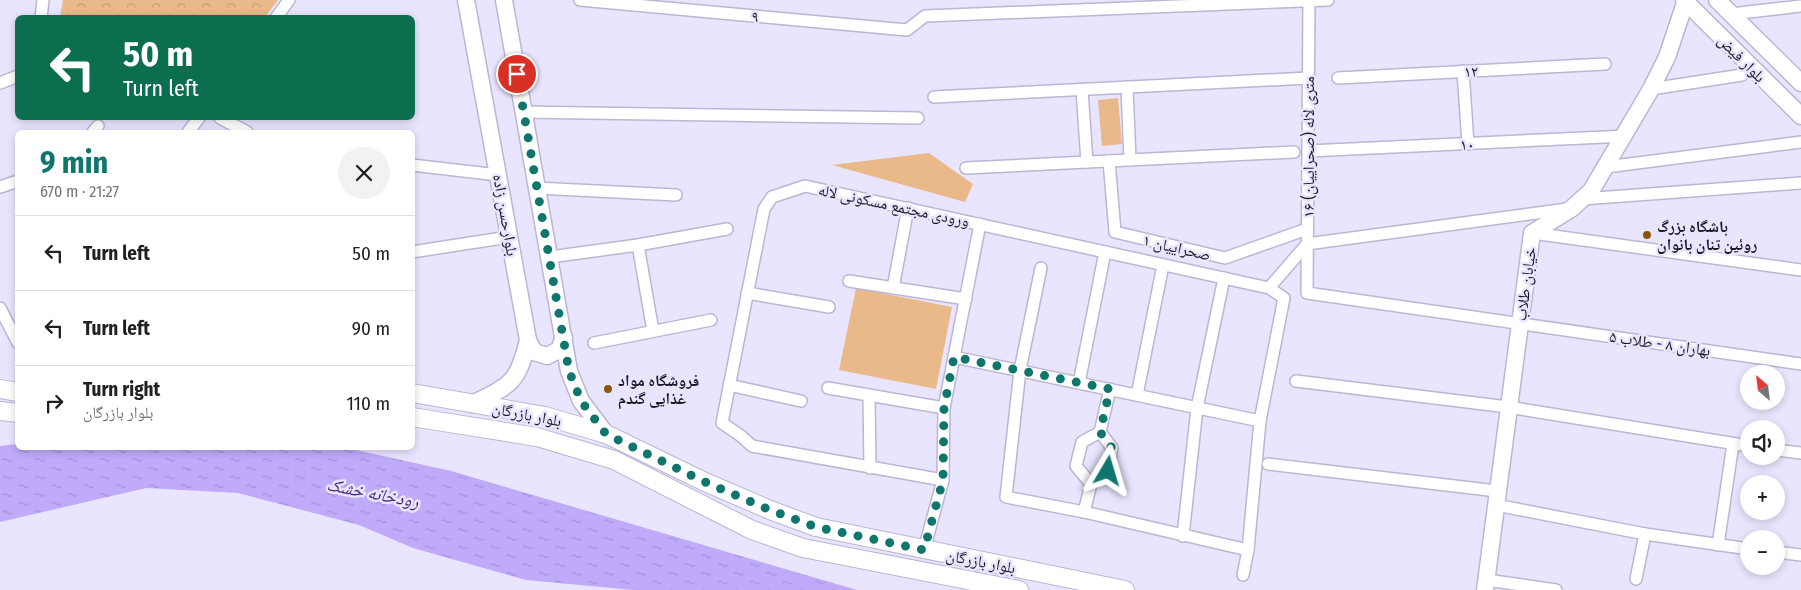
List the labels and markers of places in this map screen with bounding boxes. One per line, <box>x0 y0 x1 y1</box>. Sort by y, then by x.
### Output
pin <box>496 53 538 95</box>
place label: باشگاه بزرگ روئین تنان بانوان <box>1657 217 1757 254</box>
marker: باشگاه بزرگ روئین تنان بانوان <box>1641 229 1653 241</box>
place label: فروشگاه مواد غذایی گندم <box>618 371 700 410</box>
marker: فروشگاه مواد غذایی گندم <box>602 383 614 395</box>

